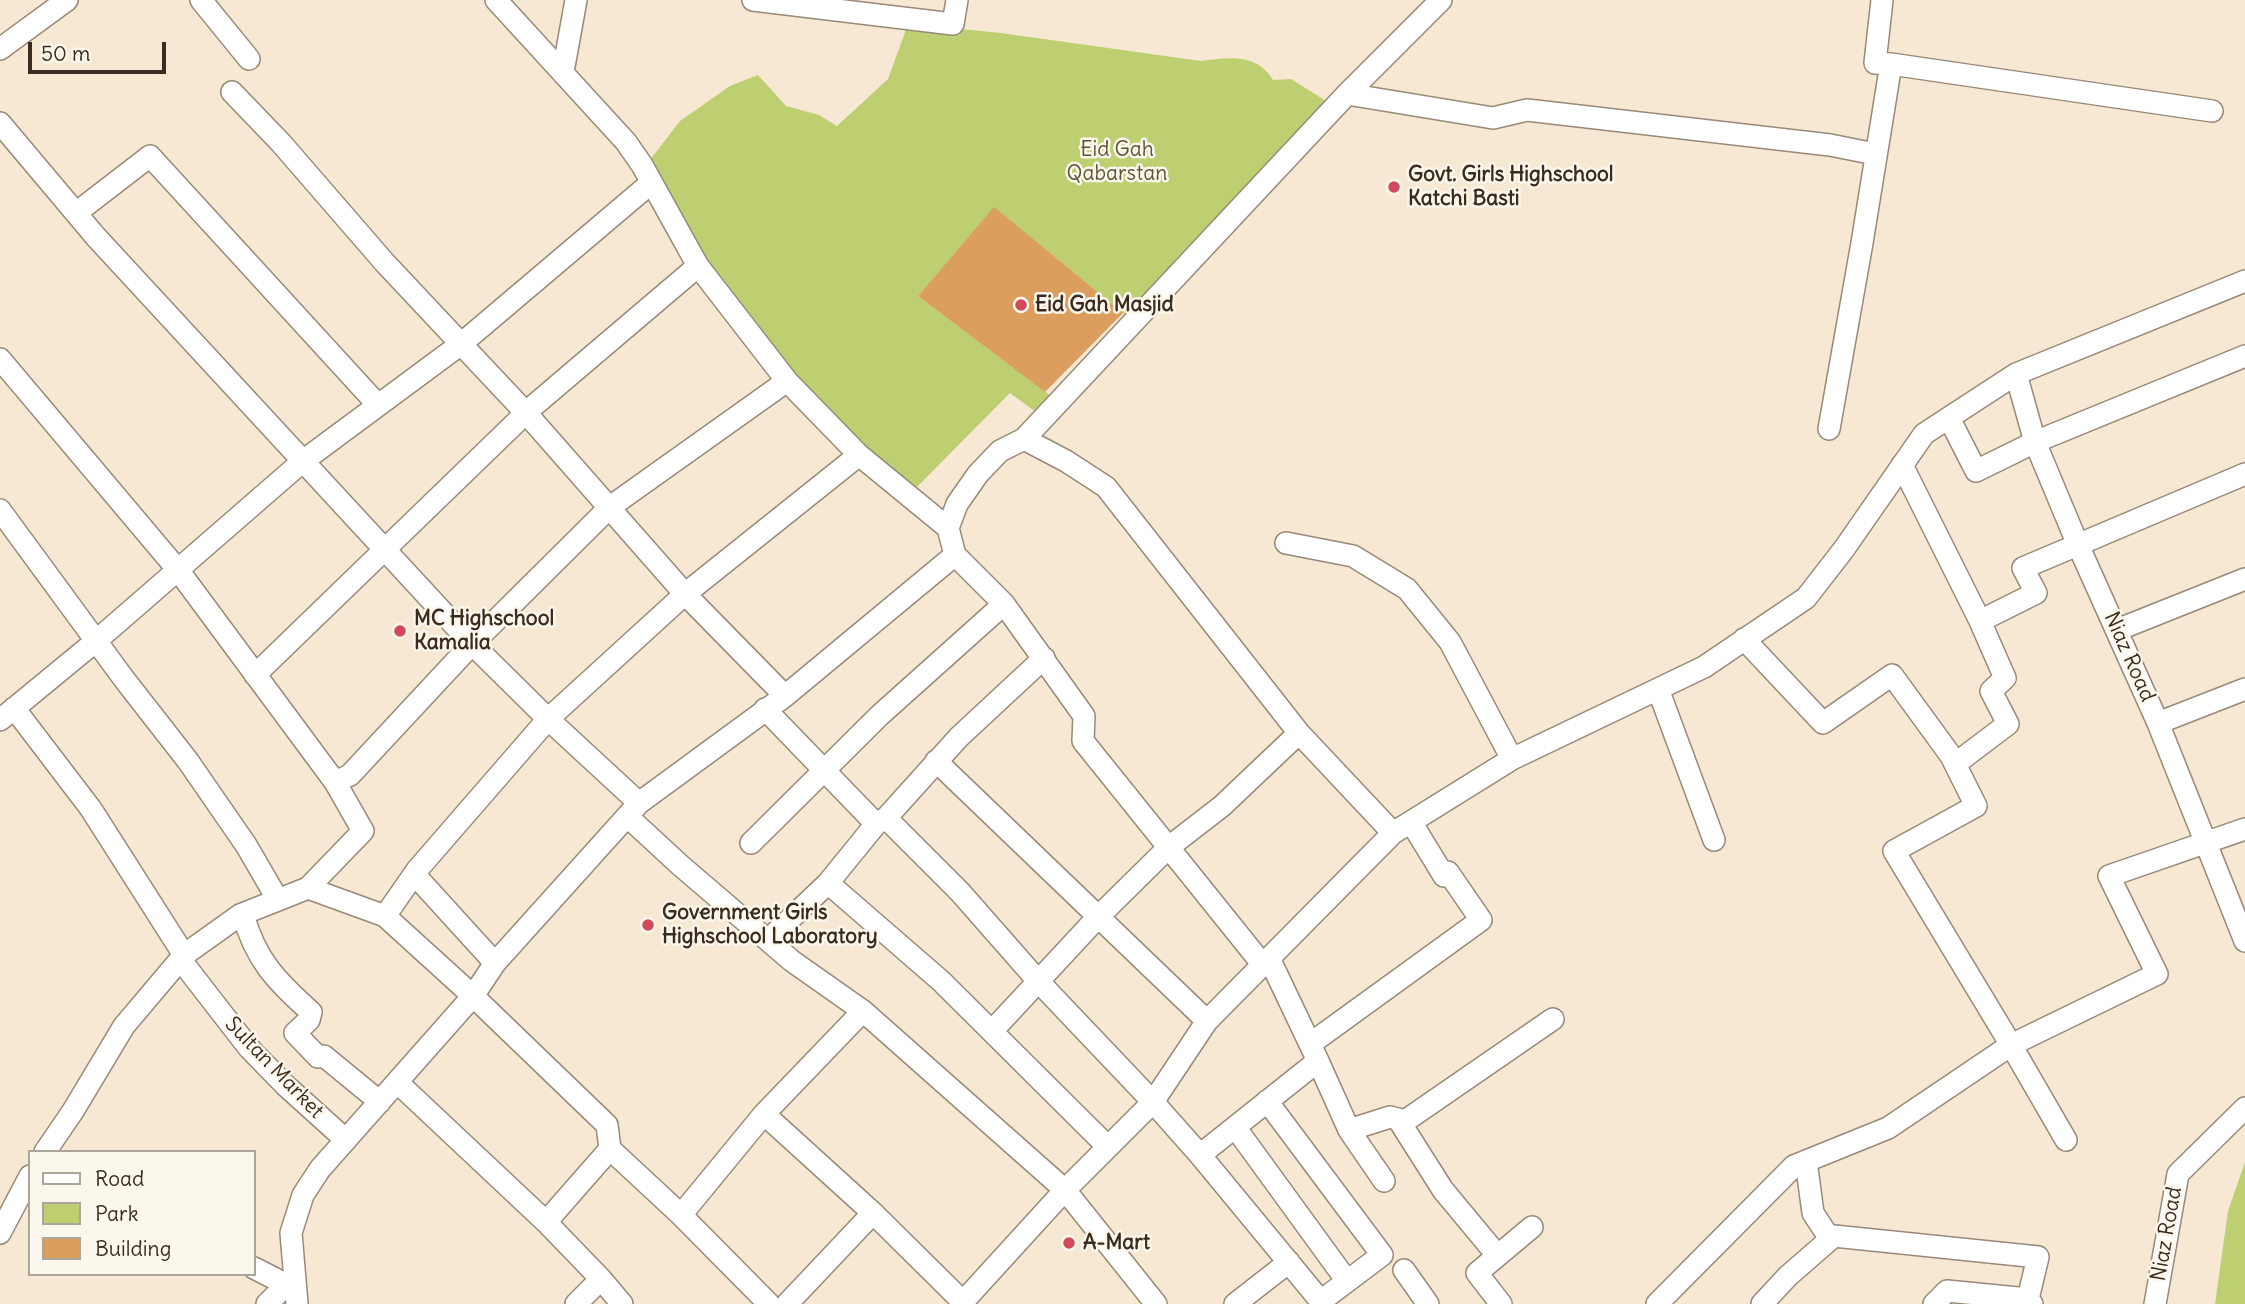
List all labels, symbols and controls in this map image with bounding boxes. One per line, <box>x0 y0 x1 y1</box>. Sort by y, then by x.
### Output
scale bar <box>32 28 170 72</box>
text: 50 m <box>41 40 90 67</box>
park label: Eid Gah Qabarstan <box>1067 137 1167 187</box>
place label: Govt. Girls Highschool Katchi Basti <box>1408 162 1614 212</box>
marker: Govt. Girls Highschool Katchi Basti <box>1386 179 1402 195</box>
place label: Eid Gah Masjid <box>1035 292 1174 318</box>
marker: Eid Gah Masjid <box>1013 297 1029 313</box>
place label: MC Highschool Kamalia <box>414 606 554 656</box>
street label: Niaz Road <box>2098 608 2160 706</box>
marker: MC Highschool Kamalia <box>392 623 408 639</box>
place label: Government Girls Highschool Laboratory <box>662 900 878 950</box>
marker: Government Girls Highschool Laboratory <box>640 917 656 933</box>
street label: Sultan Market <box>219 1012 329 1124</box>
legend <box>28 1150 256 1276</box>
text: Road <box>95 1165 144 1192</box>
street label: Niaz Road <box>2146 1185 2188 1283</box>
text: Park <box>95 1200 138 1227</box>
place label: A-Mart <box>1083 1230 1150 1256</box>
text: Building <box>95 1235 171 1262</box>
marker: A-Mart <box>1061 1235 1077 1251</box>

